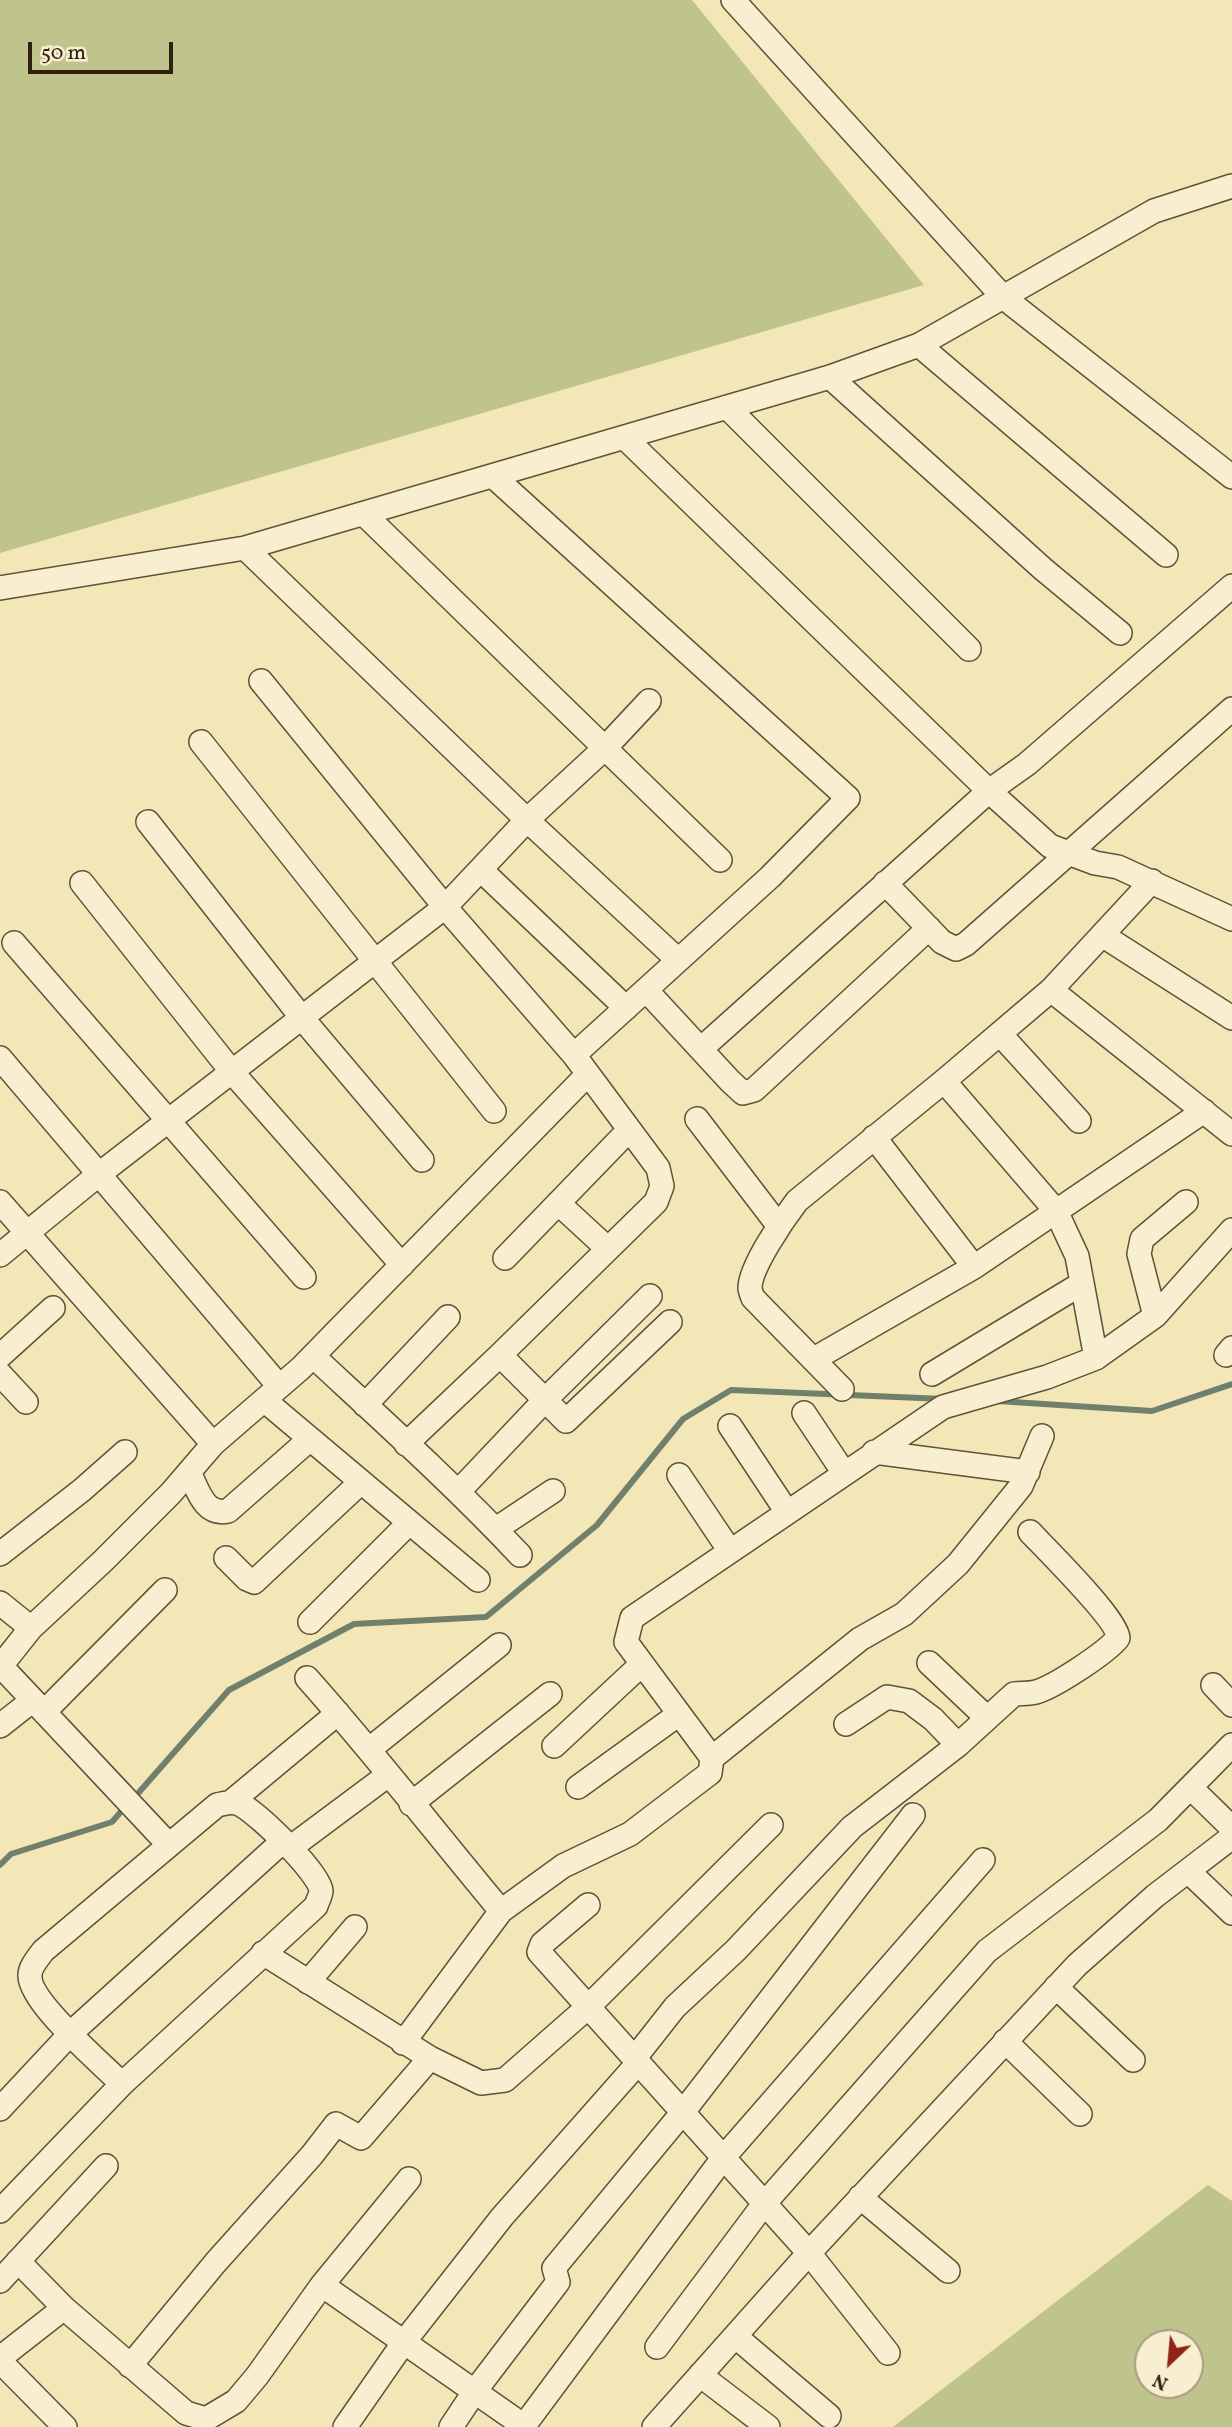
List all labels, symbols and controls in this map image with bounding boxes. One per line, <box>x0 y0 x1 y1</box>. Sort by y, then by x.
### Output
scale bar <box>32 28 177 72</box>
text: 50 m <box>41 39 86 68</box>
north arrow <box>1134 2329 1204 2399</box>
text: N <box>1149 2366 1173 2396</box>

